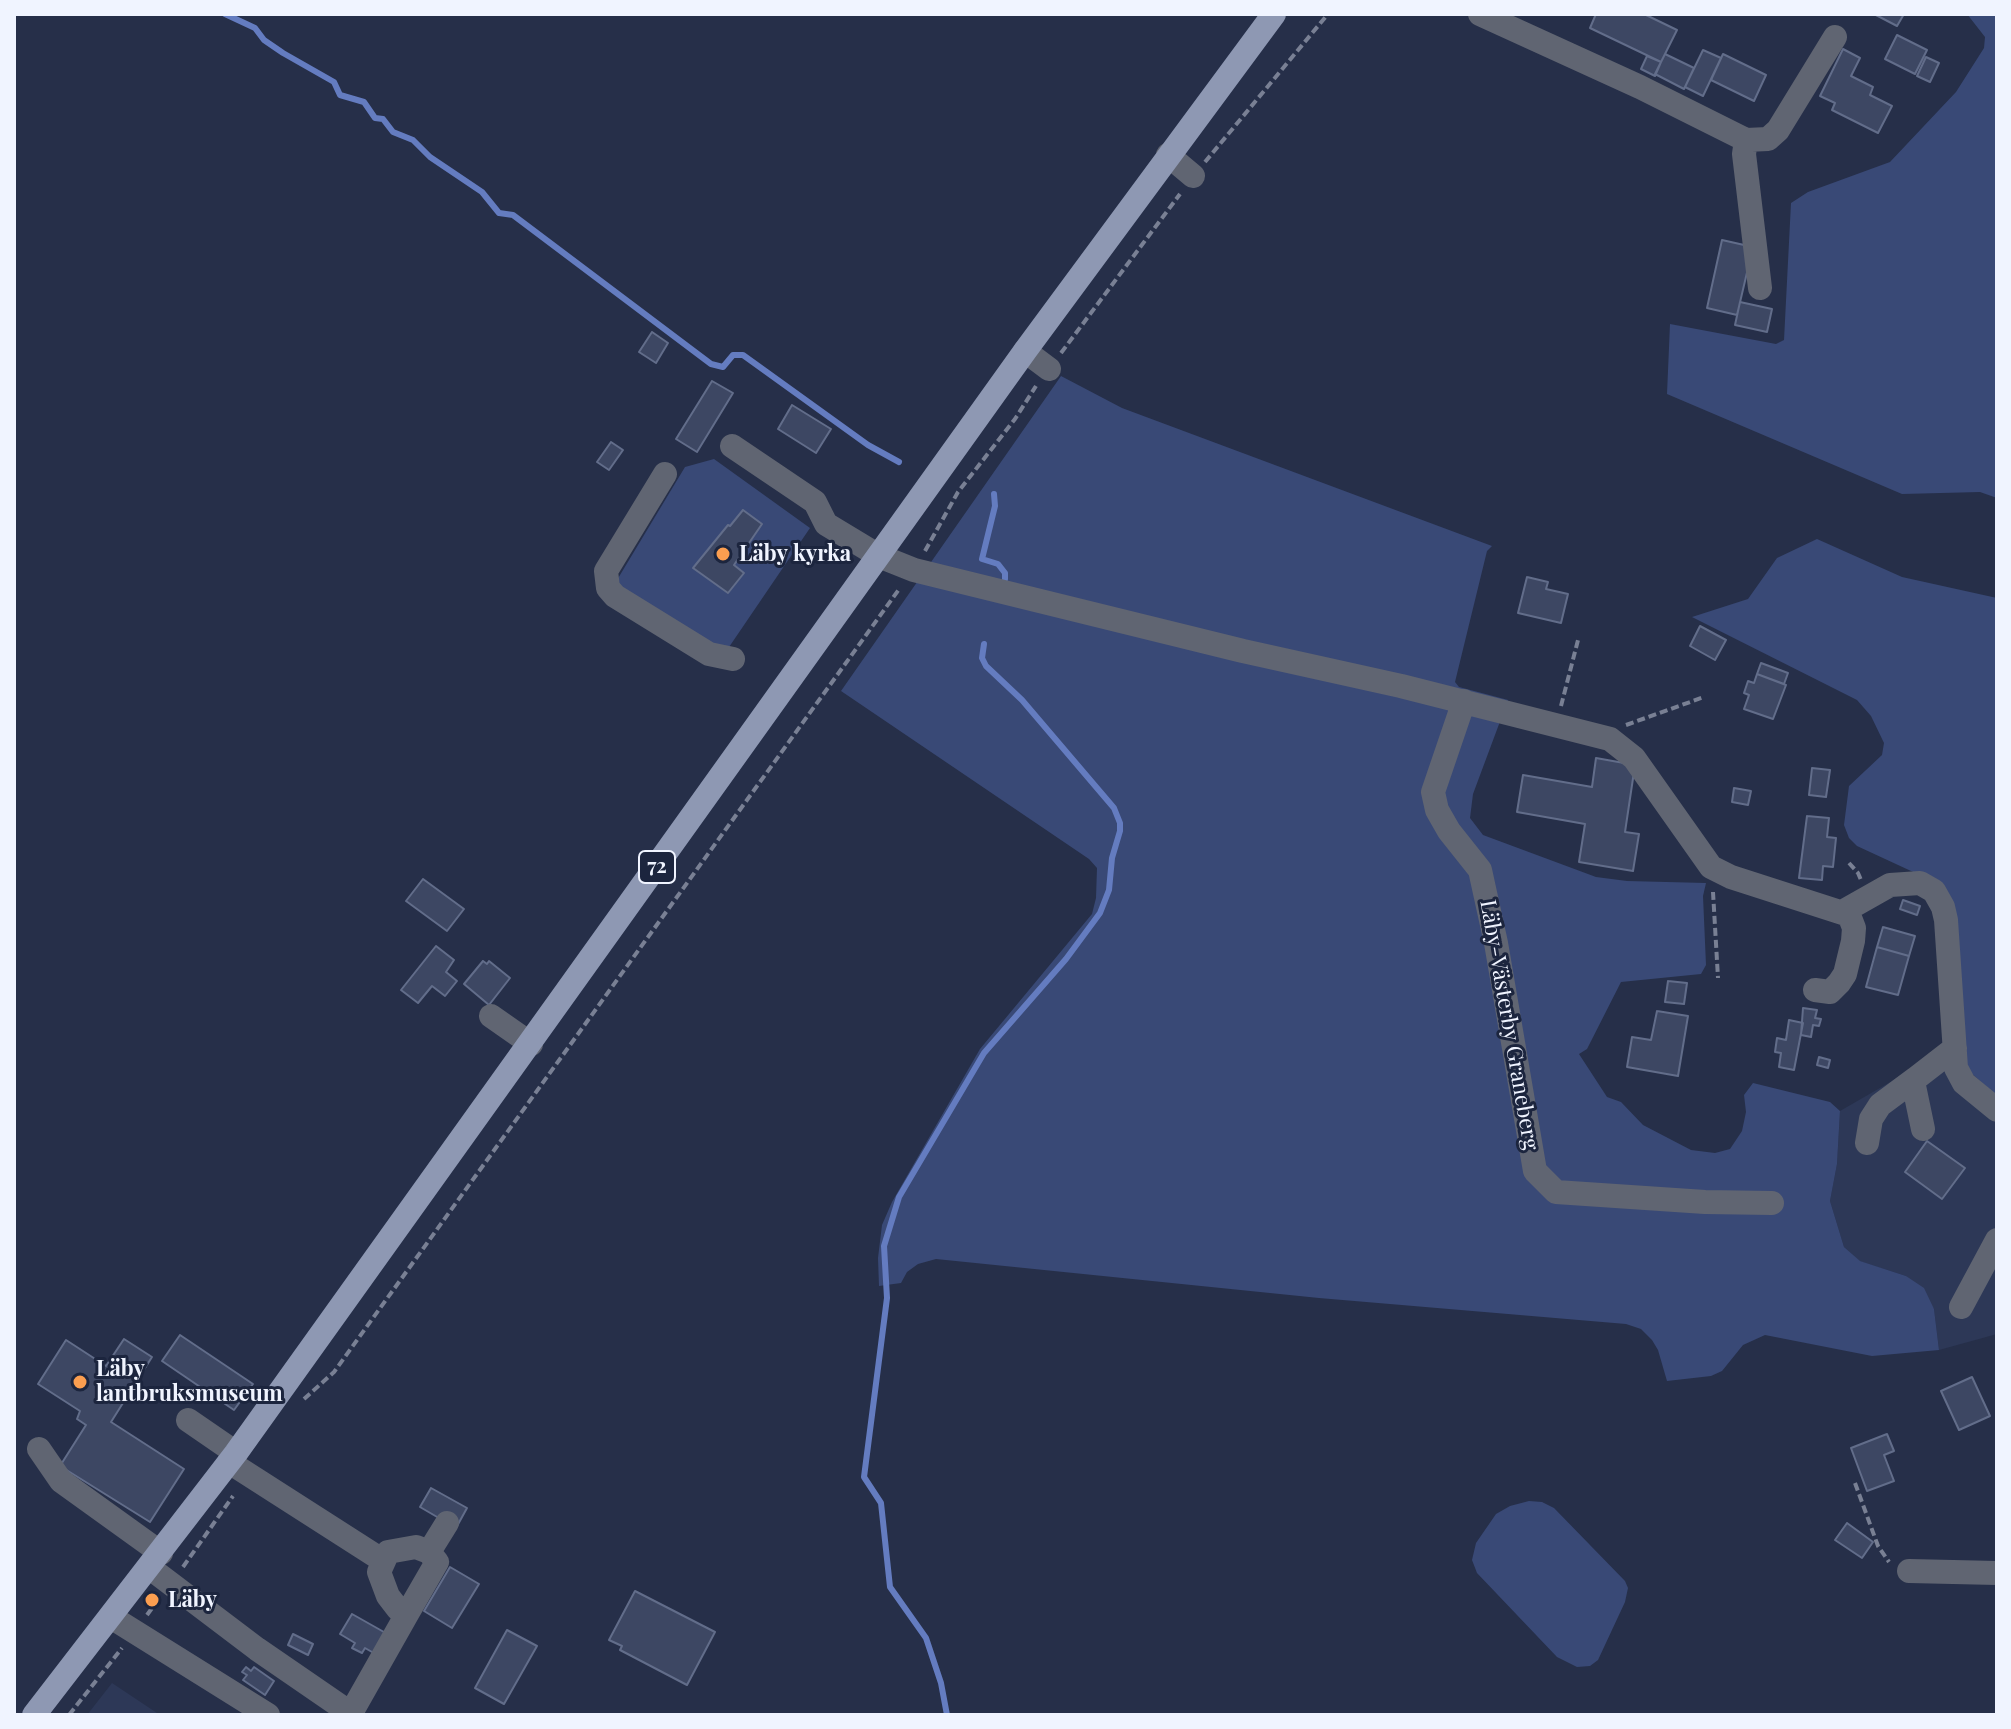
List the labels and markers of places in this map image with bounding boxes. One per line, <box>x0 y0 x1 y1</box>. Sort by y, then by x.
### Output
place label: Läby kyrka <box>739 541 851 567</box>
marker: Läby kyrka <box>714 545 732 563</box>
place label: Läby lantbruksmuseum <box>96 1356 283 1408</box>
marker: Läby lantbruksmuseum <box>71 1373 89 1391</box>
place label: Läby <box>168 1587 217 1613</box>
marker: Läby <box>143 1591 161 1609</box>

